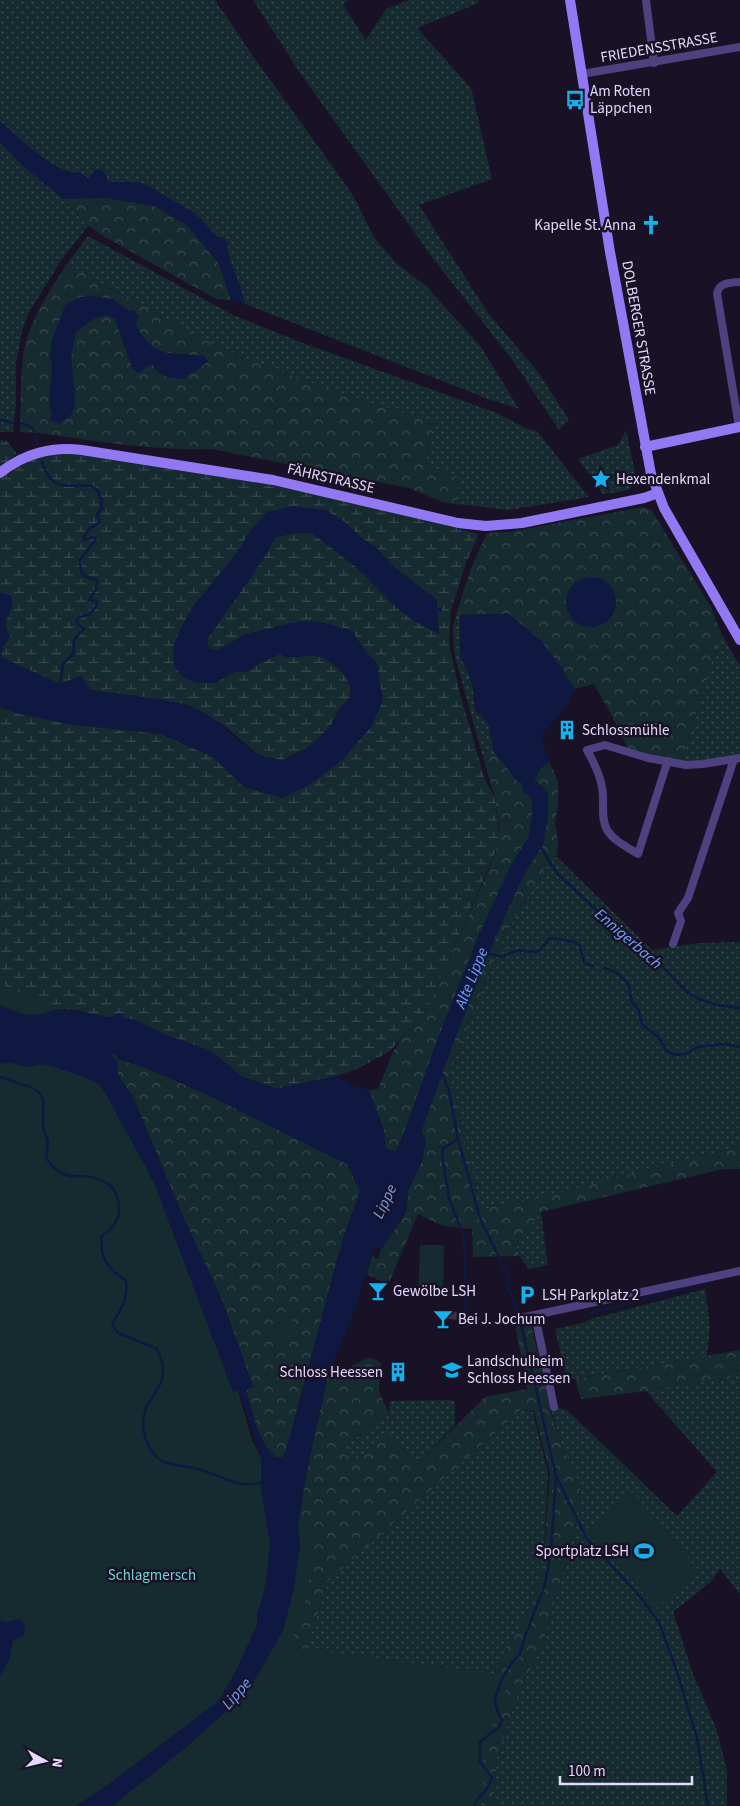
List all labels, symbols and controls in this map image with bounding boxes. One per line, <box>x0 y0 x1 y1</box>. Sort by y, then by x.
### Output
street label: FRIEDENSSTRASSE <box>599 27 719 68</box>
place label: Am Roten Läppchen <box>590 81 652 119</box>
bus stop icon: Am Roten Läppchen <box>564 89 586 111</box>
church icon: Kapelle St. Anna <box>640 214 662 236</box>
place label: Kapelle St. Anna <box>534 215 636 236</box>
street label: DOLBERGER STRASSE <box>616 259 661 397</box>
street label: FÄHRSTRASSE <box>285 458 377 499</box>
place icon: Hexendenkmal <box>590 468 612 490</box>
place label: Hexendenkmal <box>616 469 711 490</box>
building icon: Schlossmühle <box>556 719 578 741</box>
place label: Schlossmühle <box>582 720 670 741</box>
water label: Ennigerbach <box>590 903 667 974</box>
water label: Alte Lippe <box>449 944 494 1013</box>
water label: Lippe <box>367 1180 403 1222</box>
bar icon: Gewölbe LSH <box>367 1280 389 1302</box>
place label: Gewölbe LSH <box>393 1281 476 1302</box>
parking icon: LSH Parkplatz 2 <box>516 1284 538 1306</box>
place label: LSH Parkplatz 2 <box>542 1285 639 1306</box>
bar icon: Bei J. Jochum <box>432 1308 454 1330</box>
place label: Bei J. Jochum <box>458 1309 545 1330</box>
place label: Landschulheim Schloss Heessen <box>467 1351 570 1389</box>
school or university icon: Landschulheim Schloss Heessen <box>441 1359 463 1381</box>
building icon: Schloss Heessen <box>387 1361 409 1383</box>
place label: Schloss Heessen <box>280 1362 383 1383</box>
sports icon: Sportplatz LSH <box>633 1540 655 1562</box>
place label: Sportplatz LSH <box>536 1541 629 1562</box>
park label: Schlagmersch <box>108 1565 196 1586</box>
water label: Lippe <box>217 1673 257 1714</box>
north arrow <box>20 1736 70 1786</box>
scale bar <box>560 1754 692 1786</box>
text: N <box>46 1757 67 1769</box>
text: 100 m <box>568 1761 606 1782</box>

